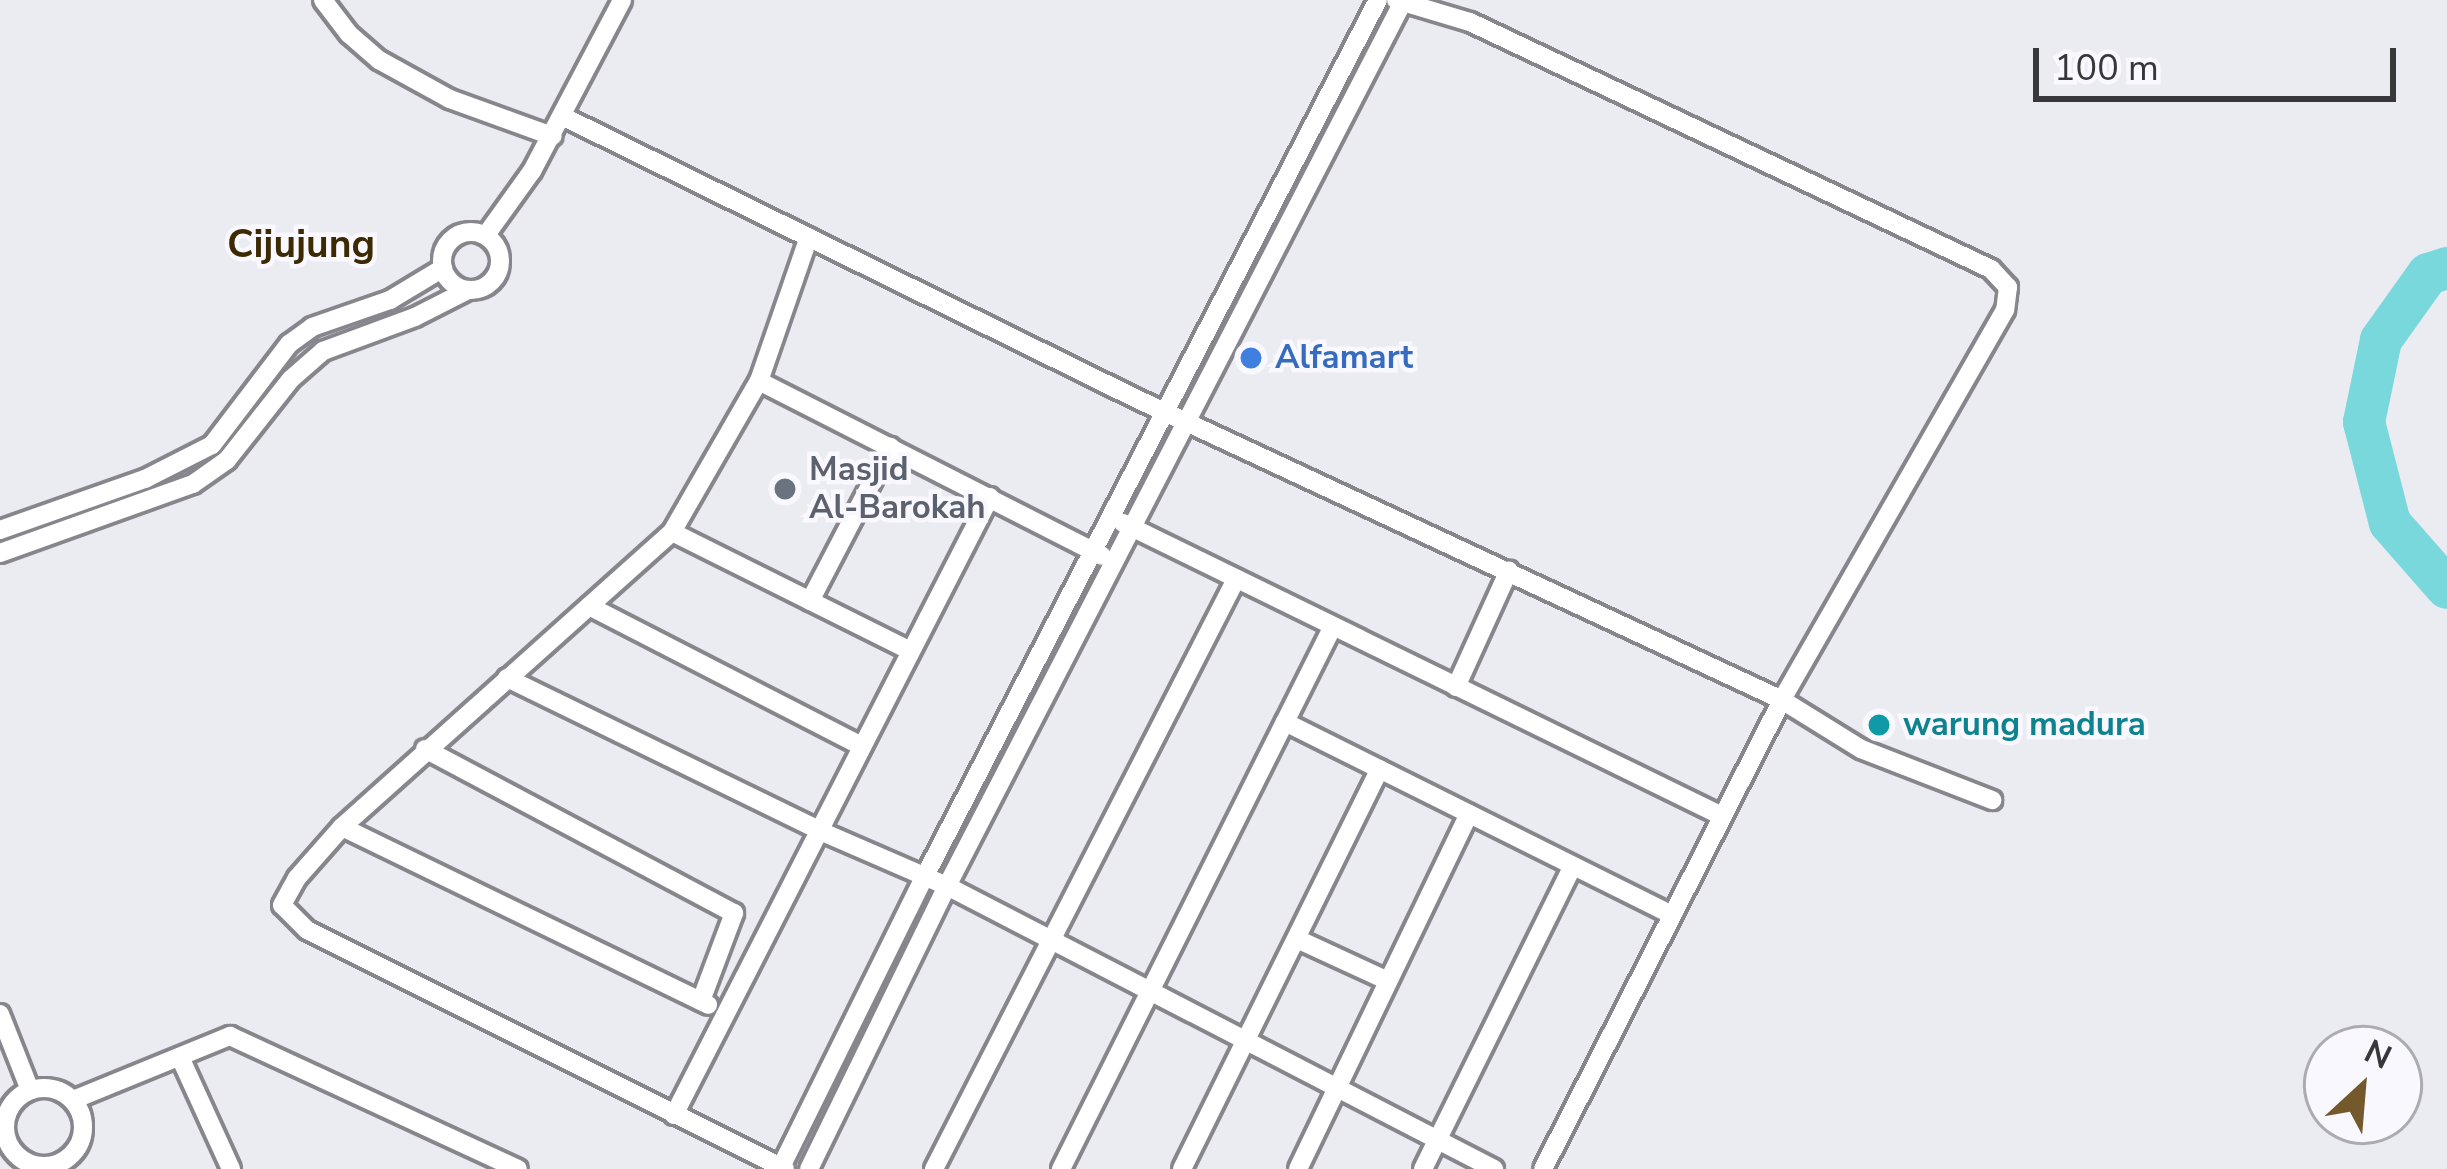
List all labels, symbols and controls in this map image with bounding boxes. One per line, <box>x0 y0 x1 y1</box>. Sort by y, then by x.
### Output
scale bar <box>2039 24 2402 98</box>
text: 100 m <box>2054 44 2159 93</box>
district label: Cijujung <box>227 222 375 268</box>
place label: Alfamart <box>1275 338 1413 378</box>
marker: Alfamart <box>1238 345 1264 371</box>
place label: Masjid Al-Barokah <box>809 450 986 528</box>
marker: Masjid Al-Barokah <box>772 476 798 502</box>
place label: warung madura <box>1903 705 2146 745</box>
marker: warung madura <box>1866 712 1892 738</box>
north arrow <box>2303 1025 2423 1145</box>
text: N <box>2357 1029 2399 1081</box>

